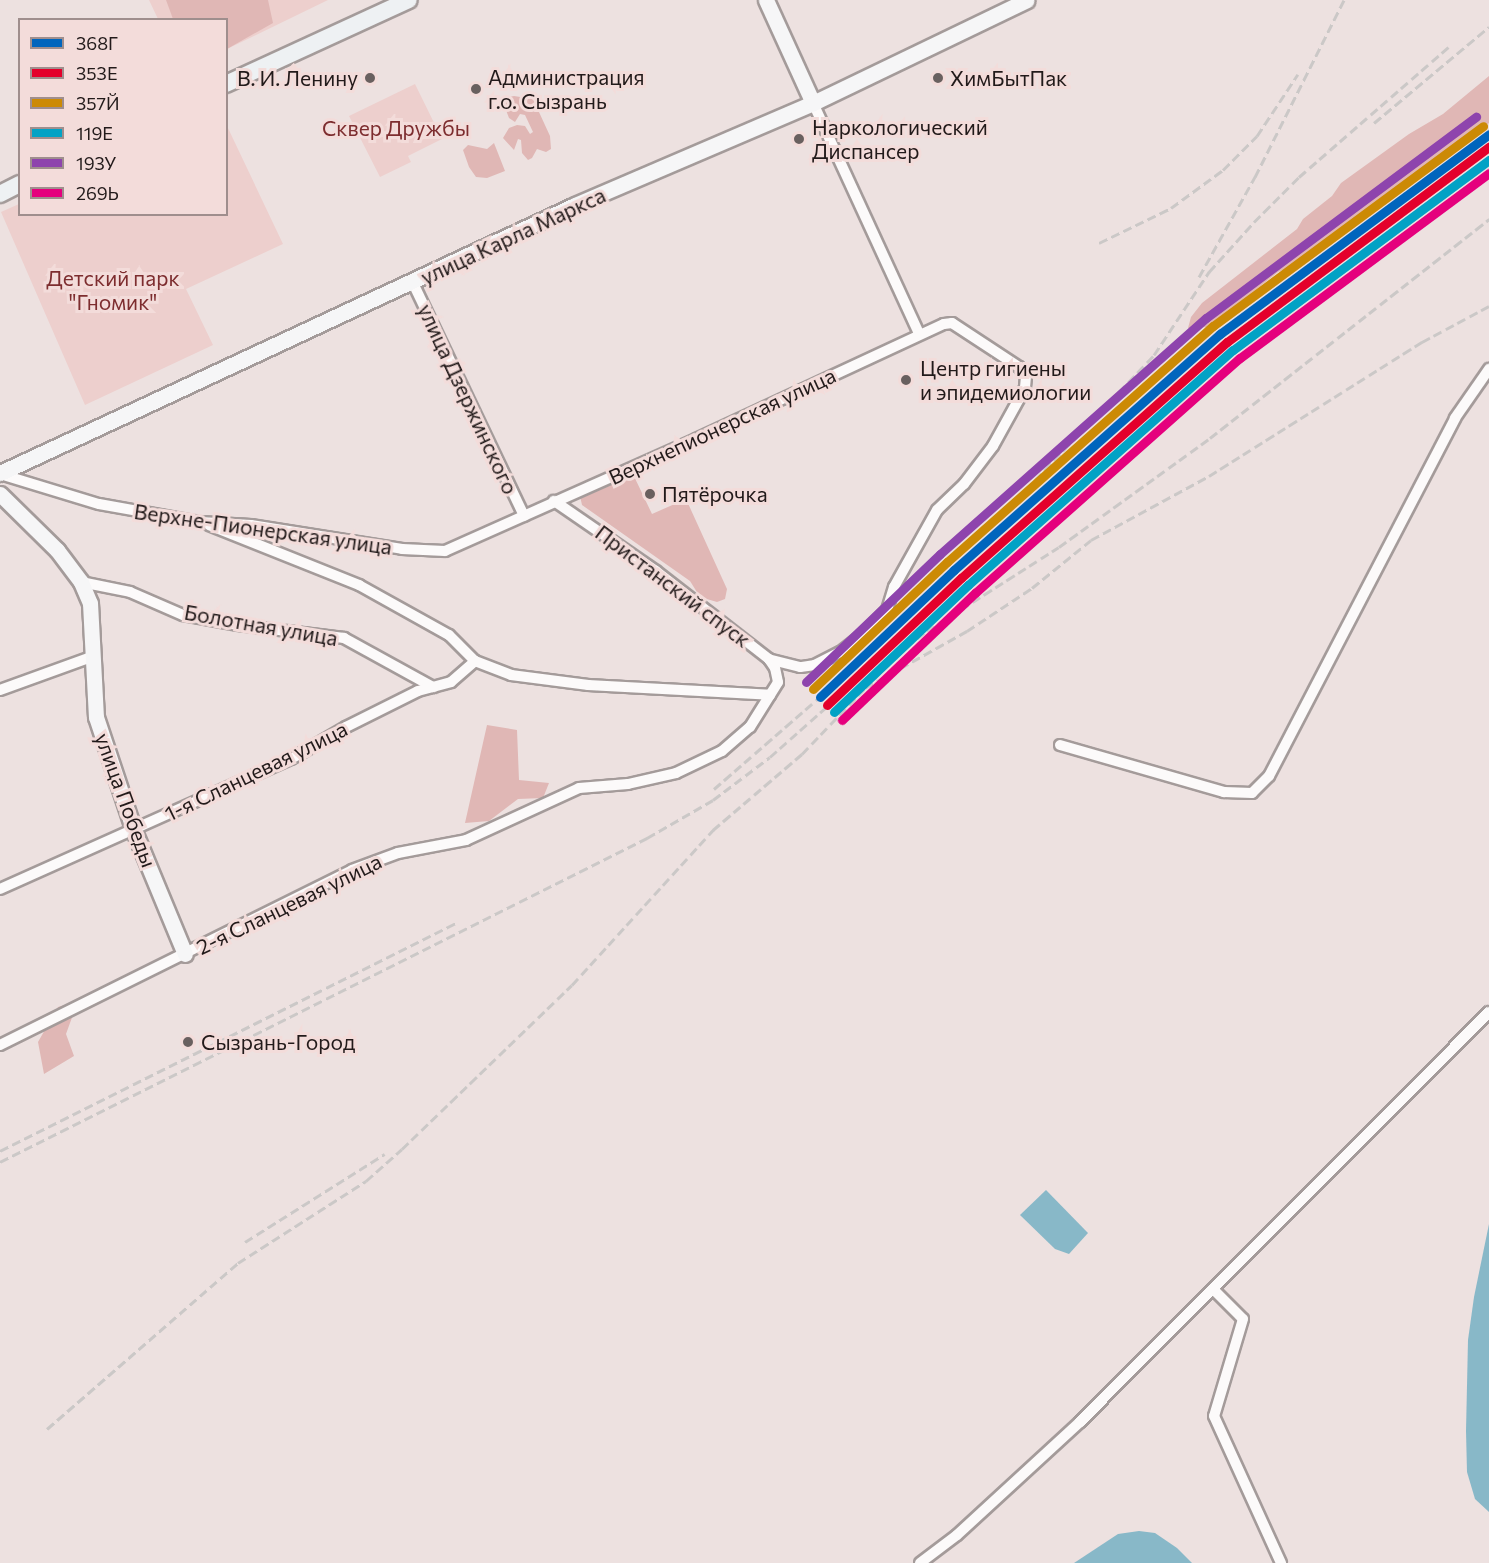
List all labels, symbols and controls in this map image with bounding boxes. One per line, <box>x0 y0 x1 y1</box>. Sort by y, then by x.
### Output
legend <box>18 18 228 216</box>
text: 368Г <box>76 32 118 54</box>
text: 353Е <box>76 62 118 84</box>
place label: Администрация г.о. Сызрань <box>488 64 645 114</box>
place label: В. И. Ленину <box>237 65 358 91</box>
place label: ХимБытПак <box>950 65 1067 91</box>
marker: В. И. Ленину <box>363 71 377 85</box>
marker: ХимБытПак <box>931 71 945 85</box>
marker: Администрация г.о. Сызрань <box>469 82 483 96</box>
text: 357Й <box>76 92 120 114</box>
place label: Наркологический Диспансер <box>812 114 988 164</box>
park label: Сквер Дружбы <box>322 115 470 141</box>
text: 119Е <box>76 122 113 144</box>
marker: Наркологический Диспансер <box>790 130 808 148</box>
text: 193У <box>76 152 116 174</box>
text: 269Ь <box>76 182 119 204</box>
street label: улица Карла Маркса <box>417 182 609 290</box>
park label: Детский парк "Гномик" <box>46 265 180 315</box>
street label: улица Дзержинского <box>413 300 523 498</box>
place label: Центр гигиены и эпидемиологии <box>920 355 1091 405</box>
street label: Верхнепионерская улица <box>604 362 840 490</box>
marker: Центр гигиены и эпидемиологии <box>897 371 915 389</box>
place label: Пятёрочка <box>662 481 768 507</box>
marker: Пятёрочка <box>643 487 657 501</box>
street label: Верхне-Пионерская улица <box>132 498 394 560</box>
street label: Пристанский спуск <box>591 520 755 652</box>
street label: Болотная улица <box>182 599 340 651</box>
street label: 1-я Сланцевая улица <box>161 716 351 826</box>
street label: улица Победы <box>90 729 162 871</box>
street label: 2-я Сланцевая улица <box>192 848 386 960</box>
place label: Сызрань-Город <box>201 1029 355 1055</box>
marker: Сызрань-Город <box>179 1033 197 1051</box>

